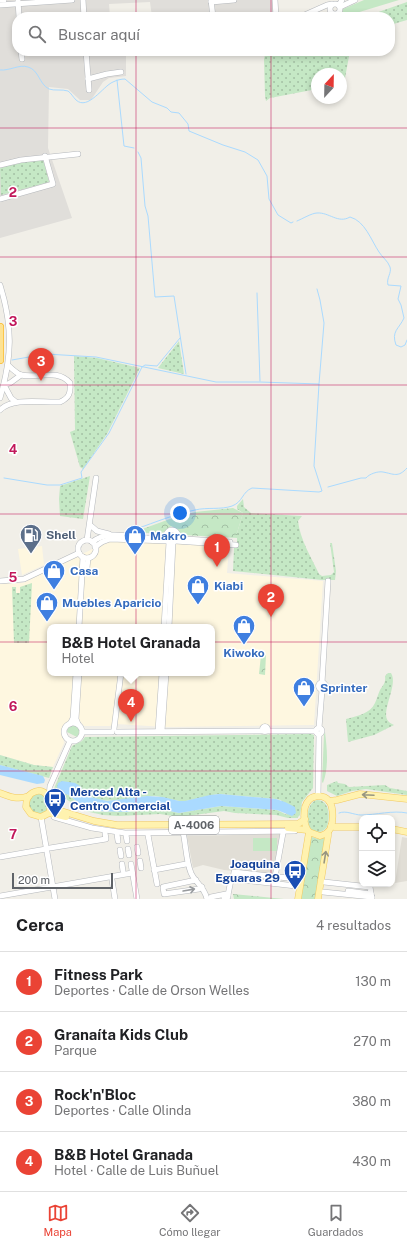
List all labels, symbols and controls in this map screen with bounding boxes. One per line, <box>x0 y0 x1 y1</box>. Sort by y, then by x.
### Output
search box <box>12 12 395 56</box>
icon: search <box>26 23 48 45</box>
text: Buscar aquí <box>58 26 140 43</box>
north arrow <box>311 68 347 104</box>
text: 2 <box>9 185 17 200</box>
text: 3 <box>9 314 18 329</box>
pin: 3 <box>28 348 54 381</box>
text: 4 <box>9 442 18 457</box>
your location <box>170 503 190 523</box>
fuel station icon: Shell <box>18 522 44 555</box>
shop icon: Makro <box>122 523 148 556</box>
place label: Shell <box>46 528 76 542</box>
place label: Makro <box>150 529 187 543</box>
pin: 1 <box>204 534 230 567</box>
shop icon: Casa <box>41 558 67 591</box>
place label: Casa <box>70 564 99 578</box>
text: 5 <box>9 570 18 585</box>
shop icon: Kiabi <box>185 573 211 606</box>
place label: Kiabi <box>214 579 243 593</box>
pin: 2 <box>258 584 284 617</box>
shop icon: Muebles Aparicio <box>34 590 60 623</box>
place label: Muebles Aparicio <box>62 596 161 610</box>
shop icon: Kiwoko <box>231 613 257 646</box>
popup <box>47 624 215 676</box>
text: B&B Hotel Granada <box>61 634 201 651</box>
place label: Kiwoko <box>223 646 265 660</box>
text: Hotel <box>61 651 95 666</box>
shop icon: Sprinter <box>291 675 317 708</box>
place label: Sprinter <box>320 681 367 695</box>
pin: 4 <box>118 689 144 722</box>
text: 6 <box>9 699 18 714</box>
place label: Merced Alta - Centro Comercial <box>70 785 171 813</box>
bus stop icon: Merced Alta - Centro Comercial <box>42 786 68 819</box>
one-way arrow <box>362 791 375 798</box>
map controls <box>359 815 395 887</box>
button: locate <box>359 815 395 851</box>
road number: A-4006 <box>169 816 219 834</box>
text: 7 <box>9 827 17 842</box>
one-way arrow <box>321 851 329 864</box>
button: layers <box>359 851 395 887</box>
place label: Joaquina Eguaras 29 <box>215 857 280 885</box>
bus stop icon: Joaquina Eguaras 29 <box>282 858 308 891</box>
scale bar <box>12 871 113 890</box>
text: 200 m <box>18 874 50 886</box>
one-way arrow <box>183 886 196 894</box>
text: Cerca <box>16 915 64 935</box>
text: 4 resultados <box>316 918 391 933</box>
text: Fitness Park <box>54 966 143 983</box>
text: 1 <box>26 974 32 989</box>
text: 130 m <box>355 974 391 989</box>
text: Deportes · Calle de Orson Welles <box>54 983 249 998</box>
text: Granaíta Kids Club <box>54 1026 188 1043</box>
text: 2 <box>25 1034 33 1049</box>
text: 270 m <box>353 1034 391 1049</box>
text: Parque <box>54 1043 97 1058</box>
text: Rock'n'Bloc <box>54 1086 136 1103</box>
text: 3 <box>25 1094 33 1109</box>
text: 380 m <box>352 1094 391 1109</box>
text: Deportes · Calle Olinda <box>54 1103 191 1118</box>
text: B&B Hotel Granada <box>54 1146 193 1163</box>
text: 4 <box>25 1154 33 1169</box>
text: 430 m <box>352 1154 391 1169</box>
text: Hotel · Calle de Luis Buñuel <box>54 1163 219 1178</box>
tab: Mapa <box>44 1202 72 1238</box>
tab: Cómo llegar <box>159 1202 221 1238</box>
tab: Guardados <box>308 1202 363 1238</box>

